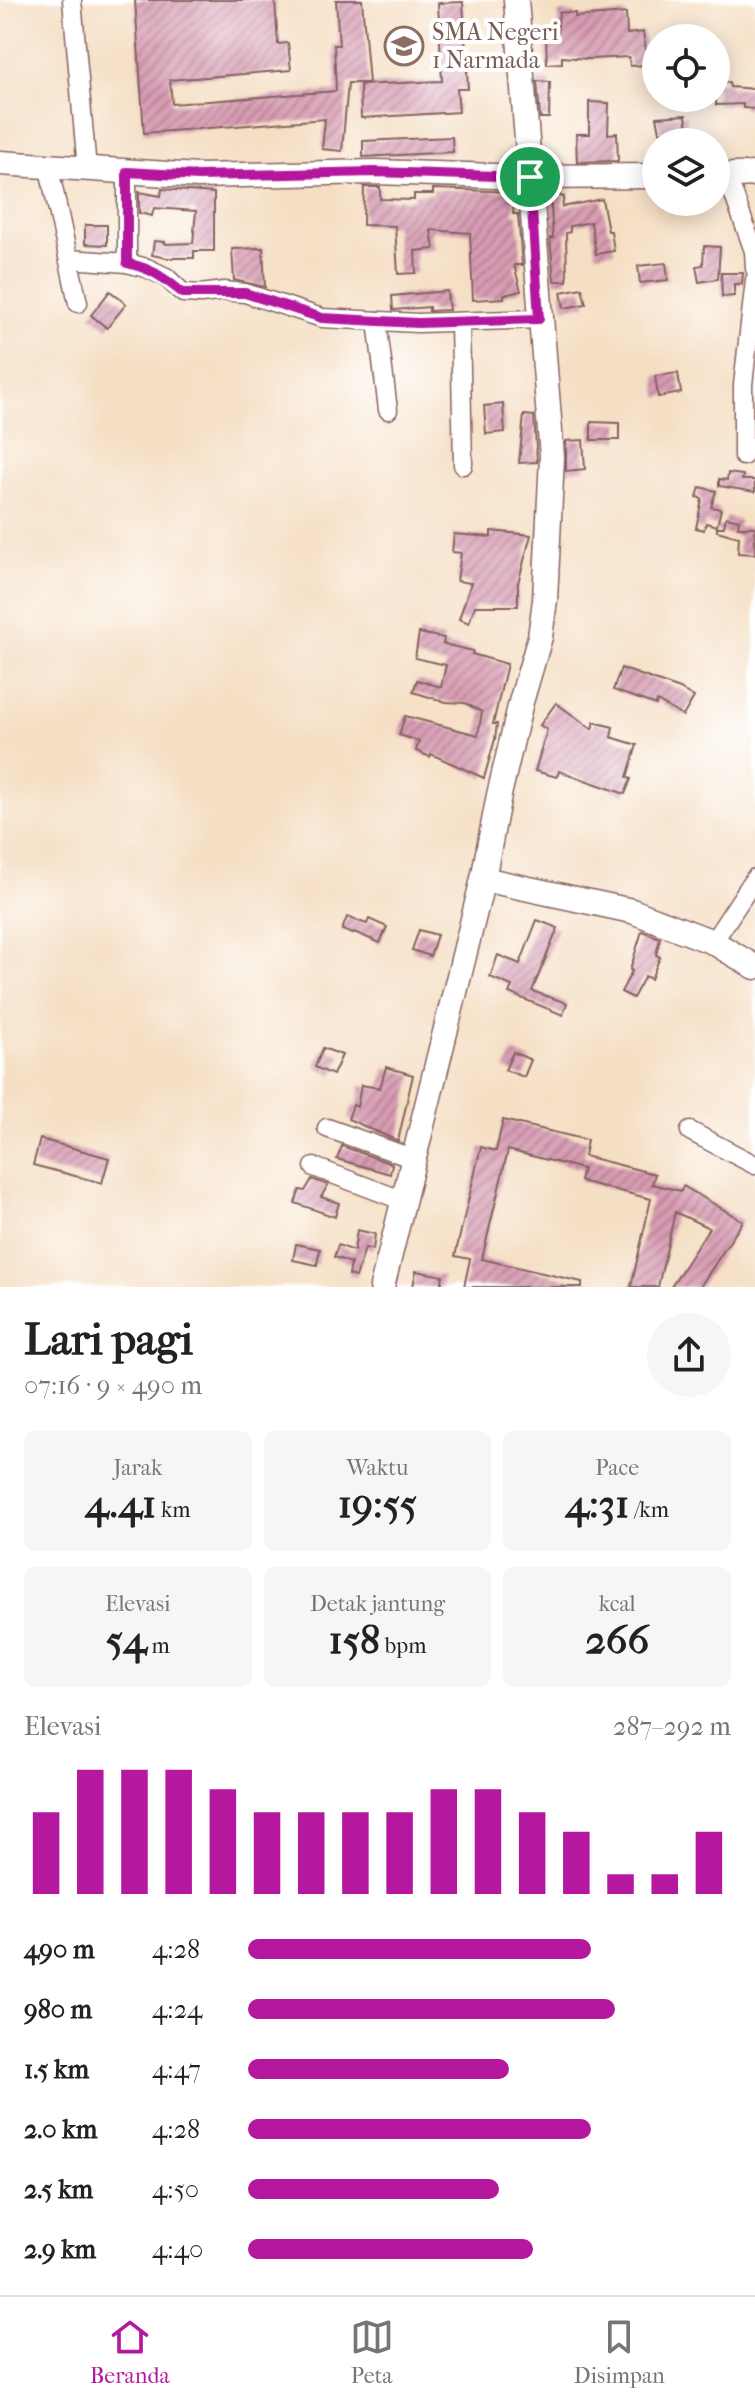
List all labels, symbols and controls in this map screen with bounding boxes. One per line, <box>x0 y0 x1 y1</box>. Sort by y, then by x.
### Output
place label: SMA Negeri 1 Narmada <box>432 18 559 74</box>
map controls <box>642 24 730 216</box>
button: locate <box>642 24 730 112</box>
school or university icon: SMA Negeri 1 Narmada <box>383 25 425 67</box>
button: layers <box>642 128 730 216</box>
pin <box>496 143 564 211</box>
icon: arrive <box>508 155 552 199</box>
button: share <box>647 1313 731 1397</box>
text: Lari pagi <box>24 1314 193 1365</box>
text: 07:16 · 9 × 490 m <box>24 1370 202 1401</box>
text: Jarak <box>113 1455 162 1481</box>
text: Waktu <box>347 1455 408 1481</box>
text: Pace <box>595 1455 639 1481</box>
text: 4.41 <box>85 1481 156 1527</box>
text: 19:55 <box>338 1481 417 1527</box>
text: 4:31 <box>565 1481 629 1527</box>
text: km <box>156 1497 191 1523</box>
text: /km <box>629 1497 669 1523</box>
text: Elevasi <box>105 1591 171 1617</box>
text: Detak jantung <box>310 1591 445 1617</box>
text: kcal <box>599 1591 636 1617</box>
text: 54 <box>106 1617 147 1663</box>
text: 158 <box>329 1617 380 1663</box>
text: 266 <box>585 1617 649 1663</box>
text: m <box>147 1633 170 1659</box>
text: bpm <box>380 1633 426 1659</box>
text: Elevasi <box>24 1711 102 1742</box>
text: 287–292 m <box>613 1711 731 1742</box>
text: 490 m <box>24 1934 95 1965</box>
text: 4:28 <box>152 1934 200 1965</box>
text: 980 m <box>24 1994 92 2025</box>
text: 4:24 <box>152 1994 202 2025</box>
text: 1.5 km <box>24 2054 89 2085</box>
text: 4:47 <box>152 2054 201 2085</box>
text: 2.0 km <box>24 2114 97 2145</box>
text: 4:28 <box>152 2114 200 2145</box>
text: 2.5 km <box>24 2174 93 2205</box>
text: 4:50 <box>152 2174 199 2205</box>
text: 2.9 km <box>24 2234 96 2265</box>
text: 4:40 <box>152 2234 203 2265</box>
tab: Beranda <box>90 2315 170 2389</box>
tab: Peta <box>350 2315 394 2389</box>
tab: Disimpan <box>574 2315 665 2389</box>

